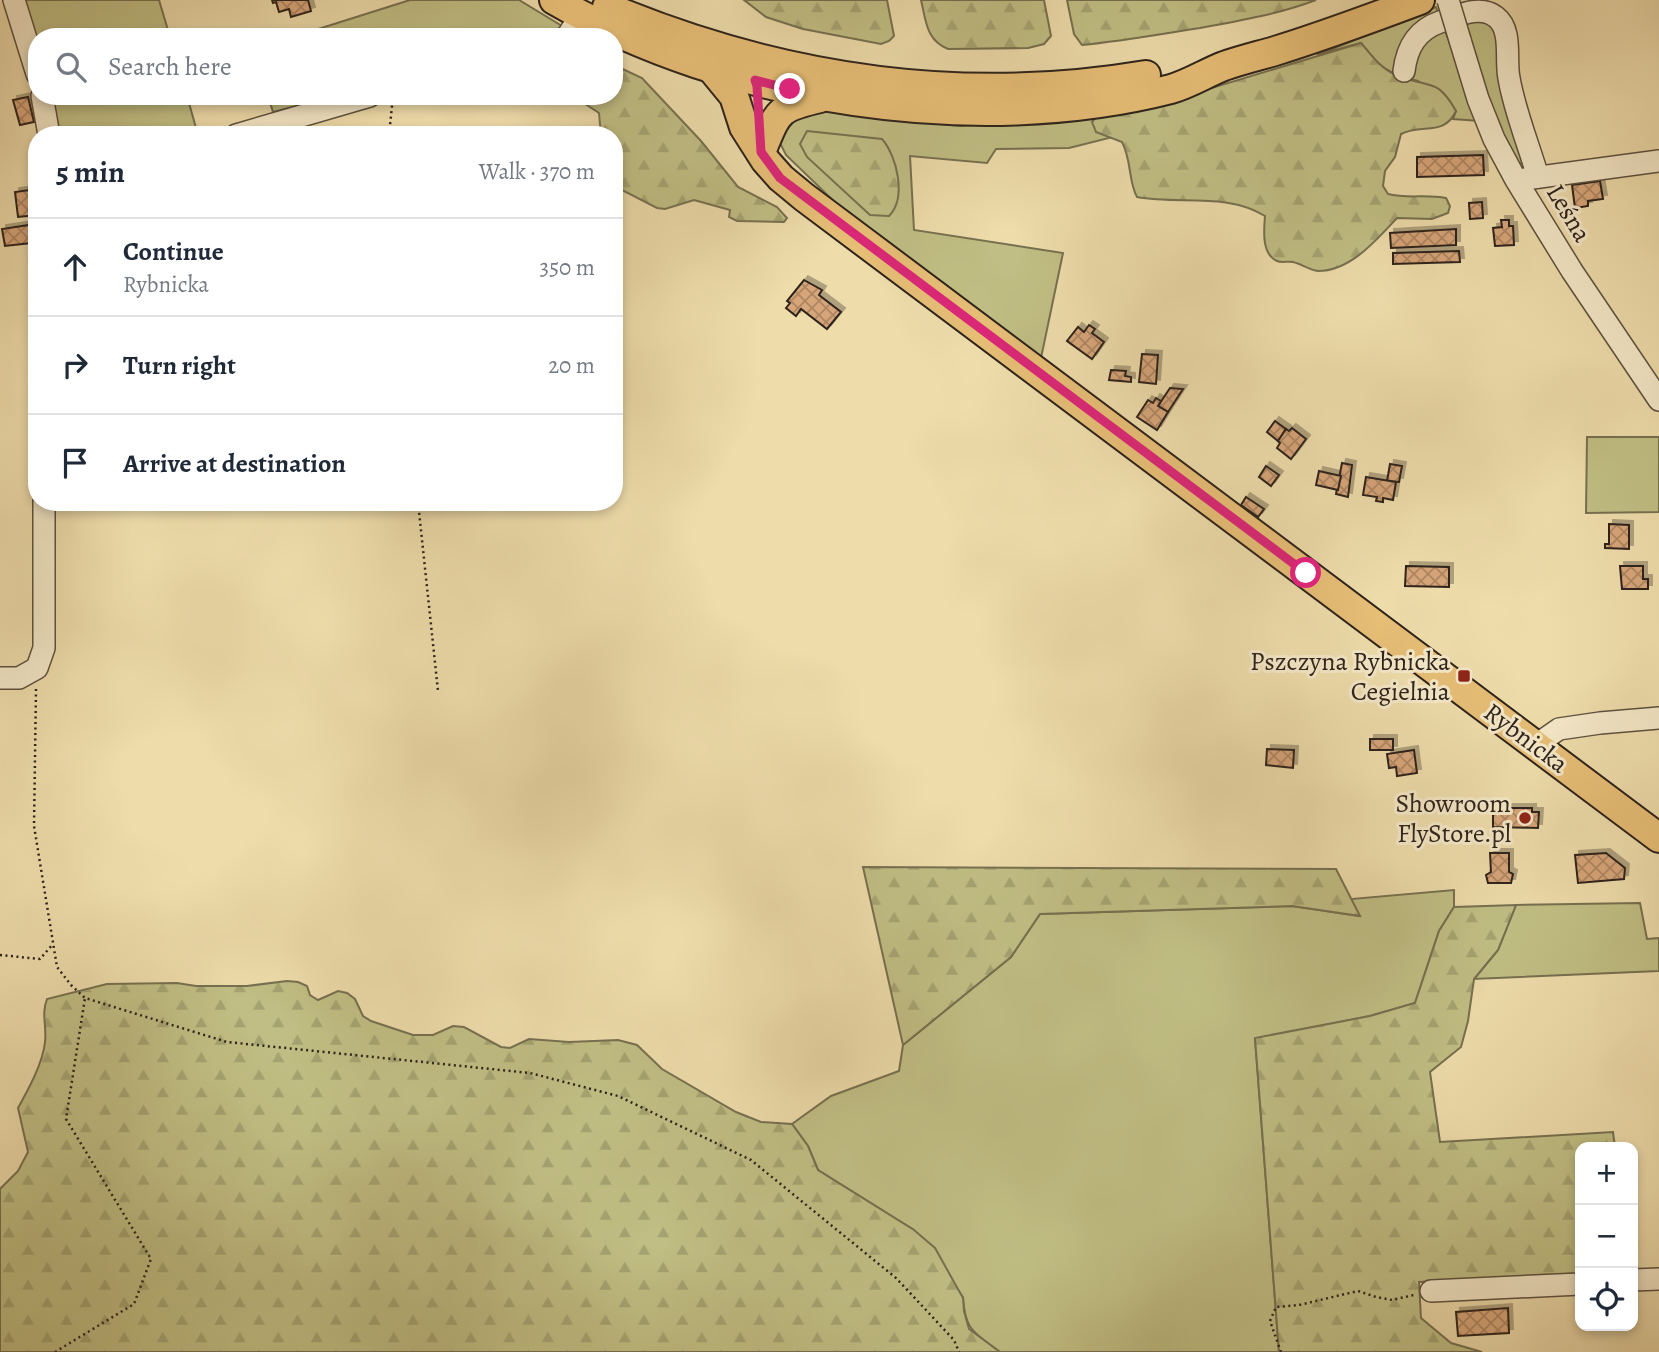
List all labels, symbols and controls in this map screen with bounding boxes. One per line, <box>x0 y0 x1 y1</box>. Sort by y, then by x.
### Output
search box <box>28 28 623 105</box>
icon: search <box>52 48 90 86</box>
text: Search here <box>108 49 232 84</box>
route end <box>774 73 805 104</box>
text: 5 min <box>56 152 125 192</box>
text: Walk · 370 m <box>479 156 595 187</box>
street label: Leśna <box>1538 178 1600 248</box>
text: Continue <box>123 234 224 269</box>
icon: ahead <box>56 248 94 286</box>
text: 350 m <box>540 252 595 283</box>
text: Rybnicka <box>123 269 209 300</box>
icon: right <box>56 346 94 384</box>
text: Turn right <box>123 348 236 383</box>
text: 20 m <box>548 350 595 381</box>
icon: arrive <box>56 444 94 482</box>
text: Arrive at destination <box>123 446 346 481</box>
route start <box>1290 557 1321 588</box>
place label: Pszczyna Rybnicka Cegielnia <box>1250 644 1450 709</box>
marker: Pszczyna Rybnicka Cegielnia <box>1456 668 1472 684</box>
street label: Rybnicka <box>1477 695 1575 781</box>
place label: Showroom FlyStore.pl <box>1396 786 1511 851</box>
marker: Showroom FlyStore.pl <box>1517 810 1533 826</box>
map controls <box>1575 1142 1638 1331</box>
button: + <box>1575 1142 1638 1205</box>
button: − <box>1575 1205 1638 1268</box>
button: locate <box>1575 1268 1638 1331</box>

